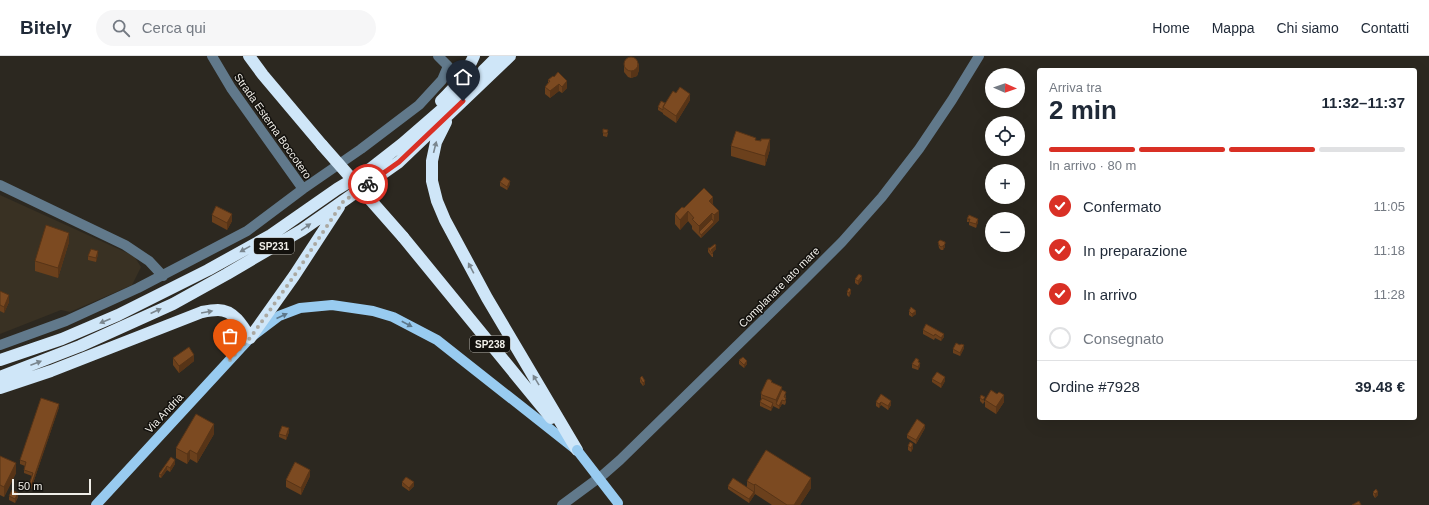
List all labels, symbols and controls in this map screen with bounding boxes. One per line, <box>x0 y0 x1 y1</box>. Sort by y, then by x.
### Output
search box <box>96 10 376 46</box>
text: Bitely <box>20 17 72 38</box>
icon: search <box>110 17 132 39</box>
text: Cerca qui <box>142 19 206 36</box>
text: Home <box>1152 20 1190 36</box>
text: Mappa <box>1212 20 1255 36</box>
text: Chi siamo <box>1277 20 1339 36</box>
text: Contatti <box>1361 20 1409 36</box>
pin <box>446 60 480 101</box>
icon: home <box>452 66 474 88</box>
north arrow <box>985 68 1025 108</box>
map controls <box>985 68 1025 252</box>
street label: Strada Esterna Boccotero <box>232 71 314 181</box>
text: Arriva tra <box>1049 80 1102 95</box>
text: 11:32–11:37 <box>1322 94 1405 111</box>
text: 2 min <box>1049 95 1117 125</box>
button: locate <box>985 116 1025 156</box>
one-way arrow <box>432 141 438 153</box>
text: In arrivo · 80 m <box>1049 158 1136 173</box>
courier <box>348 164 388 204</box>
button: + <box>985 164 1025 204</box>
icon: bike <box>357 173 379 195</box>
icon: check <box>1049 195 1071 217</box>
text: Confermato <box>1083 198 1161 215</box>
text: 11:05 <box>1373 199 1405 214</box>
button: − <box>985 212 1025 252</box>
one-way arrow <box>300 223 311 231</box>
road number: SP231 <box>254 238 294 254</box>
icon: check <box>1049 239 1071 261</box>
text: In preparazione <box>1083 242 1187 259</box>
text: 11:18 <box>1373 243 1405 258</box>
street label: Complanare lato mare <box>736 244 822 330</box>
one-way arrow <box>239 246 251 253</box>
one-way arrow <box>468 262 474 274</box>
icon: check <box>1049 283 1071 305</box>
text: In arrivo <box>1083 286 1137 303</box>
text: 11:28 <box>1373 287 1405 302</box>
one-way arrow <box>150 308 161 314</box>
one-way arrow <box>201 309 213 315</box>
one-way arrow <box>276 312 288 318</box>
one-way arrow <box>99 318 110 324</box>
pin <box>213 319 247 360</box>
one-way arrow <box>401 321 413 328</box>
icon: bag <box>219 325 241 347</box>
text: Consegnato <box>1083 330 1164 347</box>
road number: SP238 <box>470 336 510 352</box>
one-way arrow <box>31 359 43 365</box>
one-way arrow <box>532 374 539 386</box>
text: Ordine #7928 <box>1049 378 1140 395</box>
text: 39.48 € <box>1355 378 1405 395</box>
street label: Via Andria <box>143 390 186 435</box>
scale bar <box>12 477 91 496</box>
text: 50 m <box>18 480 42 492</box>

